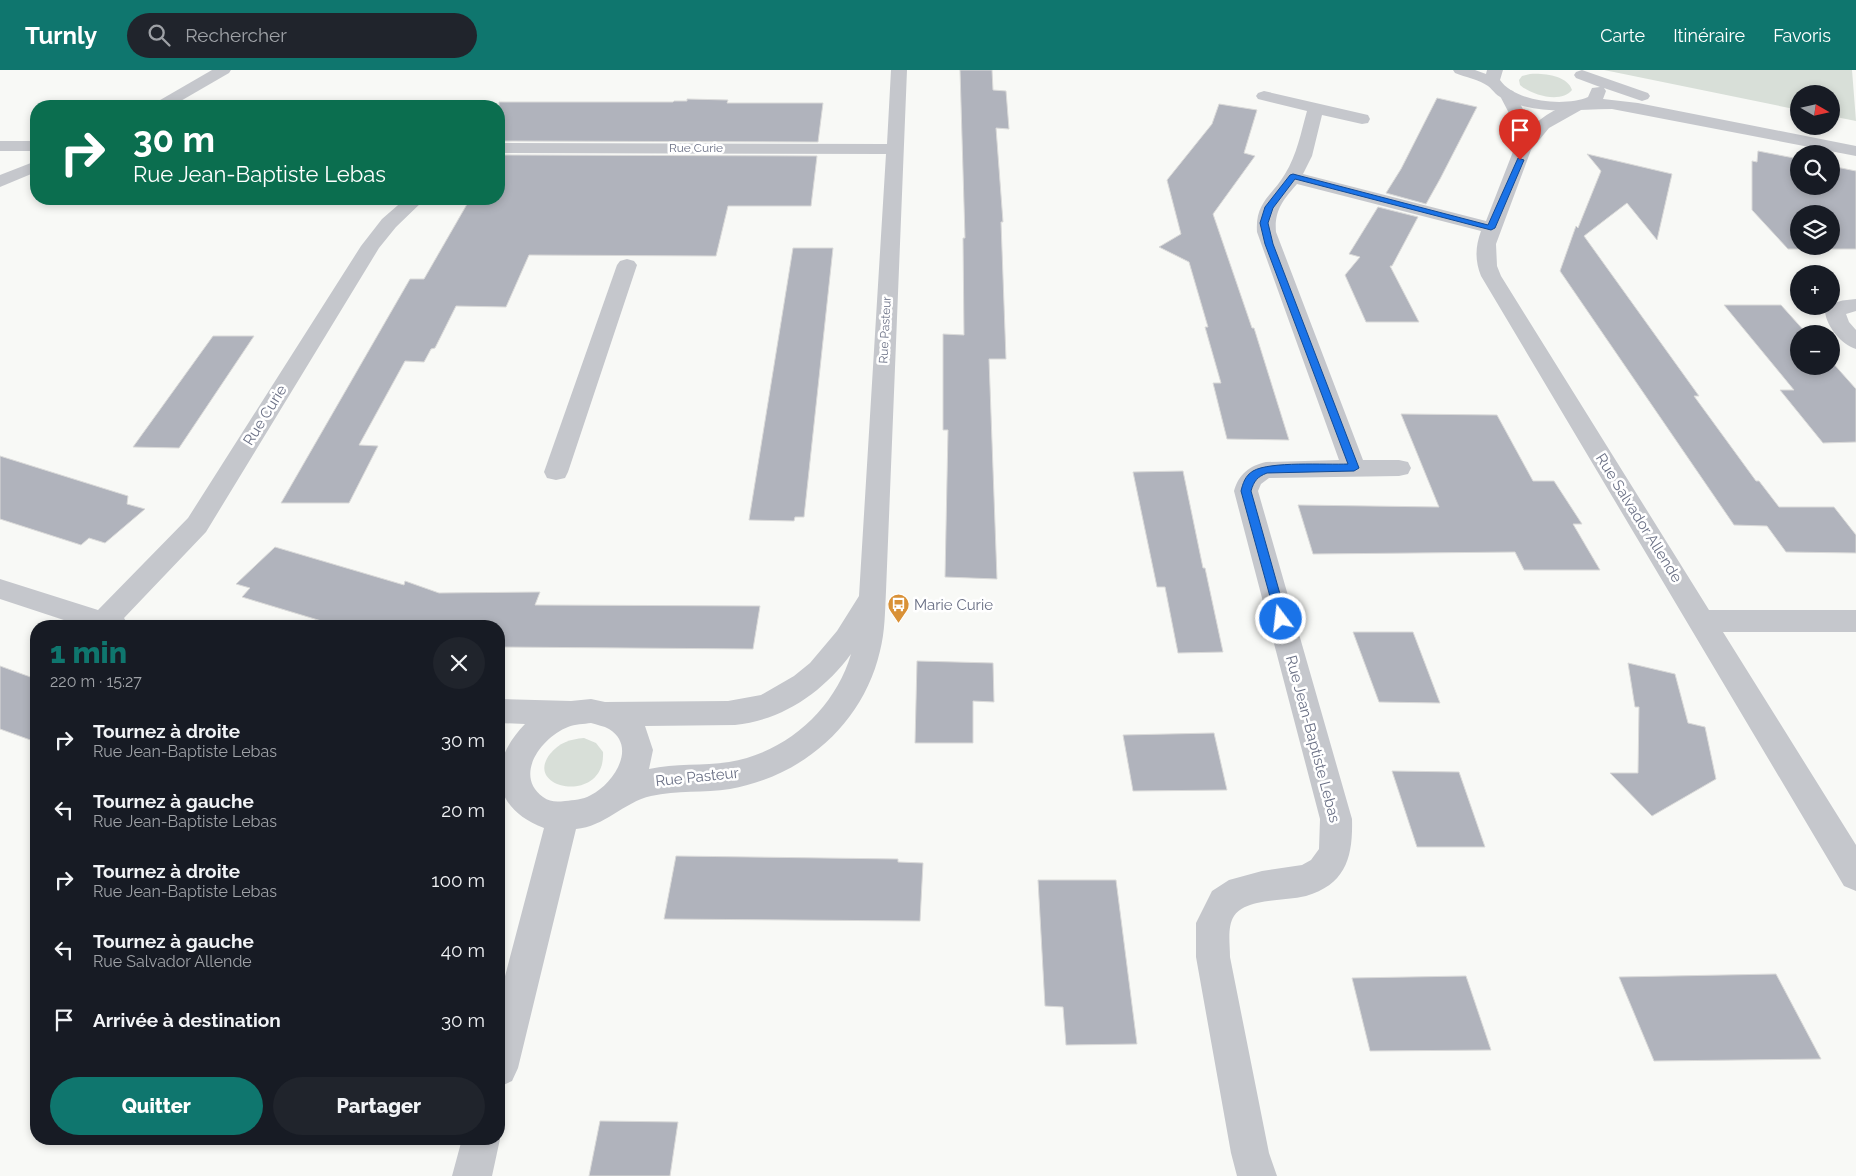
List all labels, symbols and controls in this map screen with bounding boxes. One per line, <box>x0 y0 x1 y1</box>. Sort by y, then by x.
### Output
search box <box>127 13 477 58</box>
text: Turnly <box>25 21 97 50</box>
icon: search <box>145 21 173 49</box>
text: Rechercher <box>185 24 287 46</box>
text: Carte <box>1600 25 1645 46</box>
text: Itinéraire <box>1673 25 1745 46</box>
text: Favoris <box>1773 25 1831 46</box>
north arrow <box>1790 85 1840 135</box>
map controls <box>1790 85 1840 375</box>
pin <box>1499 109 1541 160</box>
icon: arrive <box>1506 116 1534 144</box>
text: 30 m <box>133 119 215 160</box>
icon: right <box>50 120 115 185</box>
street label: Rue Curie <box>669 141 723 155</box>
button: search <box>1790 145 1840 195</box>
text: Rue Jean-Baptiste Lebas <box>133 161 386 187</box>
button: layers <box>1790 205 1840 255</box>
button: + <box>1790 265 1840 315</box>
street label: Rue Pasteur <box>876 295 894 364</box>
button: − <box>1790 325 1840 375</box>
street label: Rue Curie <box>239 381 291 449</box>
street label: Rue Salvador Allende <box>1592 450 1686 586</box>
position arrow <box>1254 592 1306 644</box>
bus stop icon: Marie Curie <box>886 593 910 624</box>
place label: Marie Curie <box>914 596 993 614</box>
text: 1 min <box>50 635 127 670</box>
button: close <box>433 637 485 689</box>
street label: Rue Jean-Baptiste Lebas <box>1282 653 1344 825</box>
text: 220 m · 15:27 <box>50 672 142 691</box>
text: Tournez à droite <box>93 720 240 742</box>
icon: right <box>50 726 78 754</box>
text: 30 m <box>441 729 485 751</box>
text: Rue Jean-Baptiste Lebas <box>93 742 277 761</box>
street label: Rue Pasteur <box>654 764 740 790</box>
text: Tournez à gauche <box>93 790 254 812</box>
icon: left <box>50 796 78 824</box>
text: 20 m <box>441 799 485 821</box>
text: Rue Jean-Baptiste Lebas <box>93 812 277 831</box>
text: Tournez à droite <box>93 860 240 882</box>
icon: right <box>50 866 78 894</box>
text: 100 m <box>431 869 485 891</box>
text: Rue Jean-Baptiste Lebas <box>93 882 277 901</box>
text: Tournez à gauche <box>93 930 254 952</box>
icon: left <box>50 936 78 964</box>
text: 40 m <box>441 939 485 961</box>
text: Rue Salvador Allende <box>93 952 252 971</box>
icon: arrive <box>50 1006 78 1034</box>
text: Arrivée à destination <box>93 1009 281 1031</box>
text: 30 m <box>441 1009 485 1031</box>
button: Quitter <box>50 1077 263 1135</box>
button: Partager <box>273 1077 485 1135</box>

